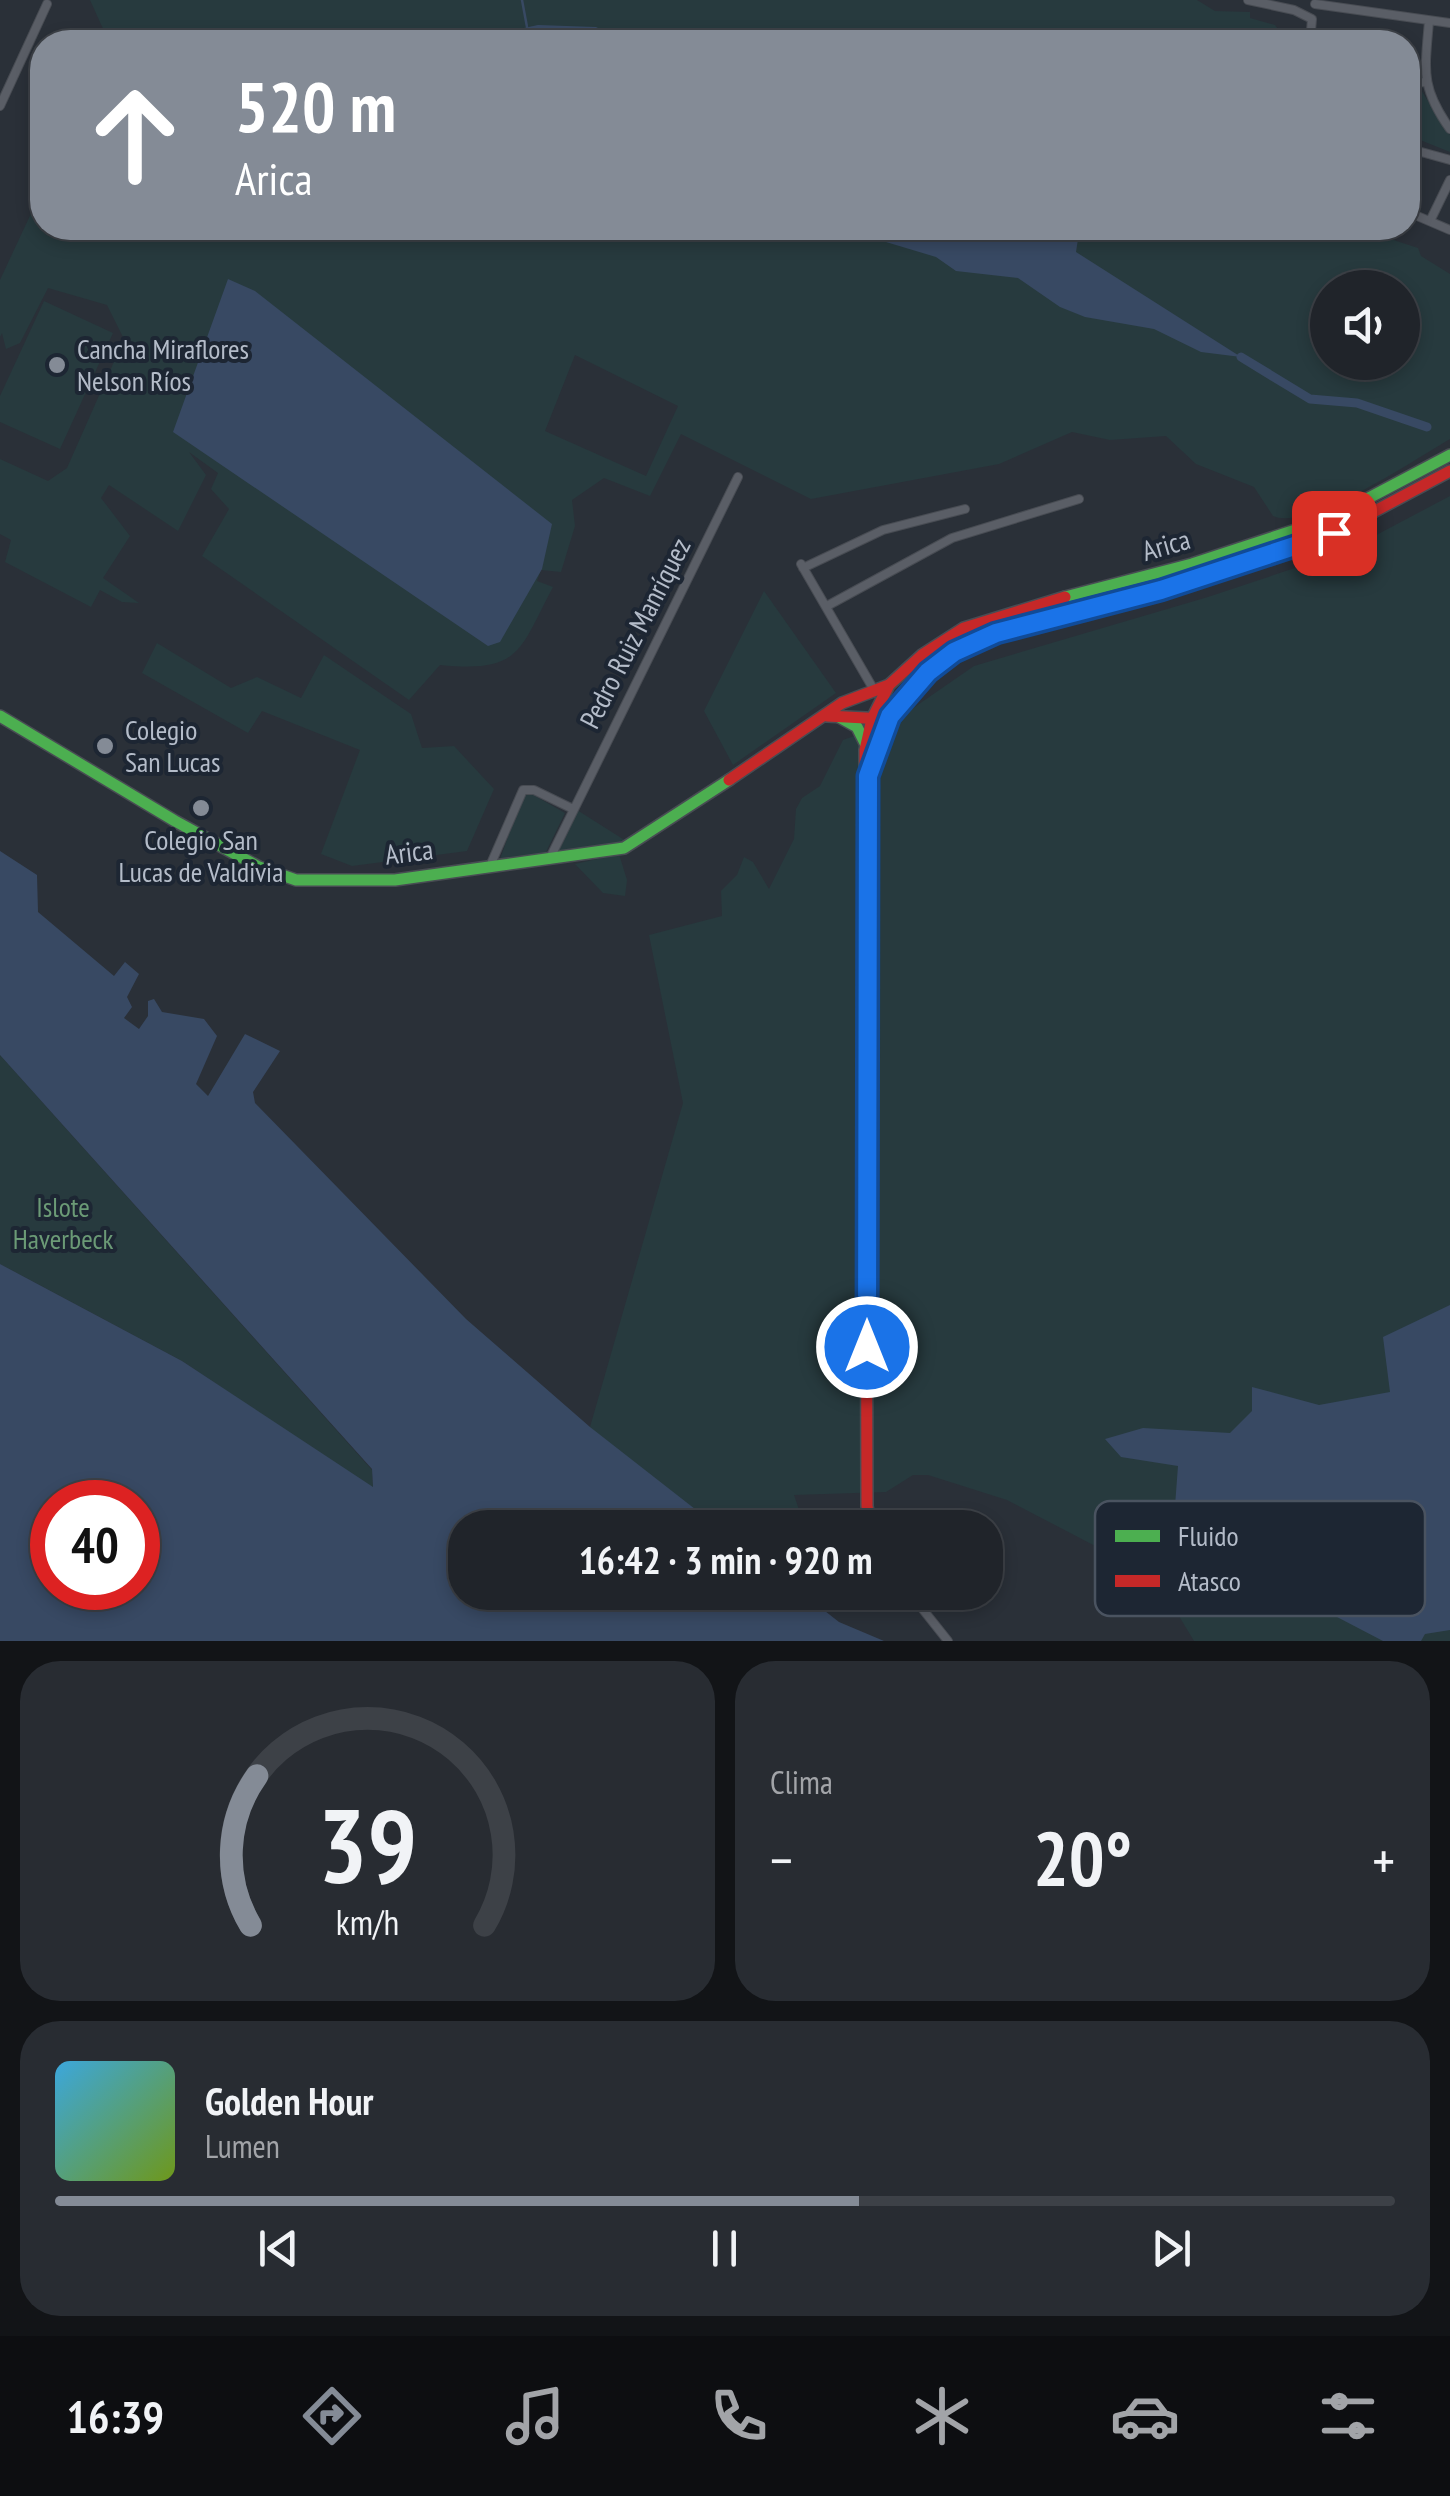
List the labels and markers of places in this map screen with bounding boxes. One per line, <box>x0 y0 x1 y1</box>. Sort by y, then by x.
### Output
place label: Cancha Miraflores Nelson Ríos <box>77 330 249 399</box>
marker: Cancha Miraflores Nelson Ríos <box>46 354 68 376</box>
pin <box>1292 491 1377 576</box>
place label: Colegio San Lucas <box>125 711 220 780</box>
marker: Colegio San Lucas <box>94 735 116 757</box>
marker: Colegio San Lucas de Valdivia <box>190 797 212 819</box>
place label: Colegio San Lucas de Valdivia <box>119 821 283 890</box>

